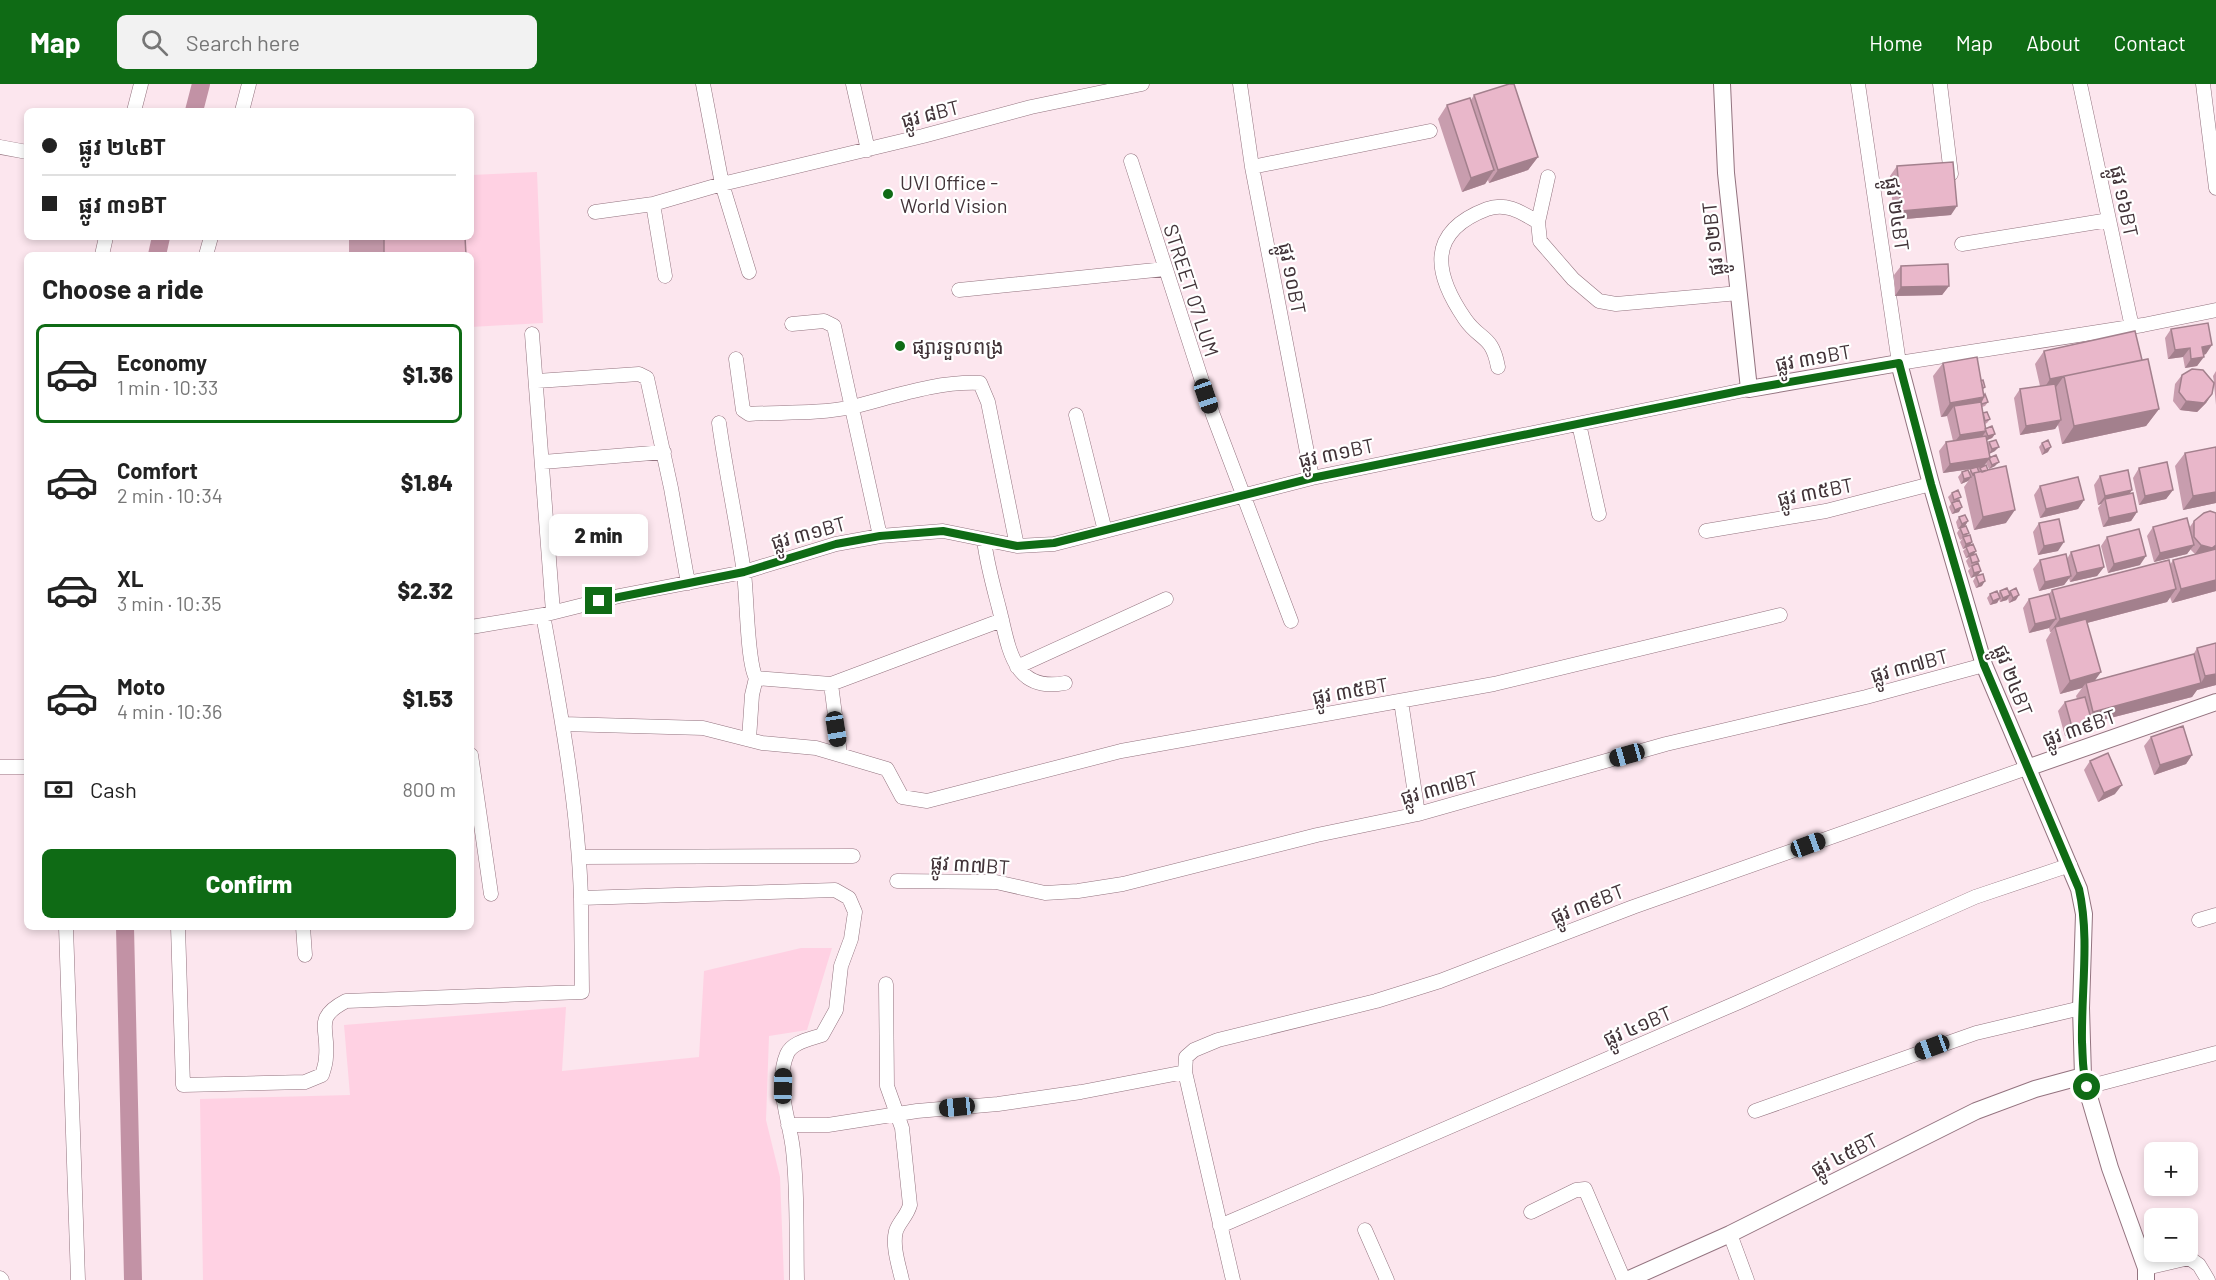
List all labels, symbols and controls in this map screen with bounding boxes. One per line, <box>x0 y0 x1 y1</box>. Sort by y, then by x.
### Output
search box <box>117 15 537 69</box>
text: Map <box>30 25 81 59</box>
icon: search <box>138 26 171 59</box>
text: Search here <box>186 29 300 55</box>
text: Home <box>1869 30 1923 55</box>
text: Map <box>1956 30 1993 55</box>
text: About <box>2026 30 2081 55</box>
text: Contact <box>2114 30 2186 55</box>
street label: ផ្លូវ ៨BT <box>898 94 964 140</box>
text: ផ្លូវ ២៤BT <box>78 133 166 159</box>
street label: ផ្លូវ ១៦BT <box>2098 163 2144 241</box>
place label: UVI Office - World Vision <box>900 170 1008 217</box>
street label: ផ្លូវ ២៤BT <box>1873 175 1915 254</box>
marker: UVI Office - World Vision <box>881 187 895 201</box>
text: ផ្លូវ ៣១BT <box>78 191 167 217</box>
street label: ផ្លូវ ១២BT <box>1696 200 1736 277</box>
street label: STREET 07 LUM <box>1159 221 1225 359</box>
street label: ផ្លូវ ១០BT <box>1267 240 1312 317</box>
text: Choose a ride <box>42 272 204 304</box>
place label: ផ្សារទួលពង្រ <box>912 334 1004 360</box>
marker: ផ្សារទួលពង្រ <box>893 339 907 353</box>
street label: ផ្លូវ ៣១BT <box>1773 339 1854 383</box>
icon: car <box>45 347 99 401</box>
text: Economy <box>117 349 207 375</box>
text: $1.36 <box>403 361 453 387</box>
text: 1 min · 10:33 <box>117 375 218 399</box>
car <box>1192 376 1220 416</box>
street label: ផ្លូវ ៣១BT <box>1296 432 1378 479</box>
icon: car <box>45 455 99 509</box>
text: Comfort <box>117 457 198 483</box>
text: $1.84 <box>401 469 453 495</box>
street label: ផ្លូវ ៣៥BT <box>1775 472 1857 518</box>
text: 2 min · 10:34 <box>117 483 223 507</box>
street label: ផ្លូវ ៣១BT <box>768 510 850 561</box>
callout: 2 min <box>550 514 648 556</box>
text: 2 min <box>574 523 623 547</box>
icon: car <box>45 563 99 617</box>
text: XL <box>117 565 143 591</box>
text: $2.32 <box>397 577 453 603</box>
route end <box>585 587 612 614</box>
text: 3 min · 10:35 <box>117 591 222 615</box>
street label: ផ្លូវ ២៤BT <box>1982 641 2039 722</box>
street label: ផ្លូវ ៣៧BT <box>1867 643 1953 695</box>
icon: car <box>45 671 99 725</box>
street label: ផ្លូវ ៣៥BT <box>1310 672 1391 716</box>
text: Moto <box>117 673 165 699</box>
text: $1.53 <box>403 685 453 711</box>
text: 4 min · 10:36 <box>117 699 222 723</box>
street label: ផ្លូវ ៣៩BT <box>2039 703 2122 758</box>
car <box>824 710 848 748</box>
car <box>1607 741 1647 769</box>
street label: ផ្លូវ ៣៧BT <box>1397 765 1483 817</box>
icon: cash <box>42 773 75 806</box>
text: Cash <box>90 776 137 802</box>
text: 800 m <box>402 777 456 801</box>
car <box>1788 830 1828 860</box>
button: Confirm <box>42 849 456 918</box>
street label: ផ្លូវ ៣៧BT <box>929 849 1011 887</box>
street label: ផ្លូវ ៣៩BT <box>1547 878 1630 935</box>
street label: ផ្លូវ ៤១BT <box>1599 1000 1678 1057</box>
car <box>1912 1032 1952 1062</box>
car <box>774 1068 792 1104</box>
route start <box>2073 1073 2100 1100</box>
car <box>938 1096 976 1118</box>
street label: ផ្លូវ ៤៥BT <box>1806 1127 1885 1188</box>
map controls <box>2144 1142 2198 1262</box>
button: + <box>2144 1142 2198 1196</box>
button: − <box>2144 1208 2198 1262</box>

